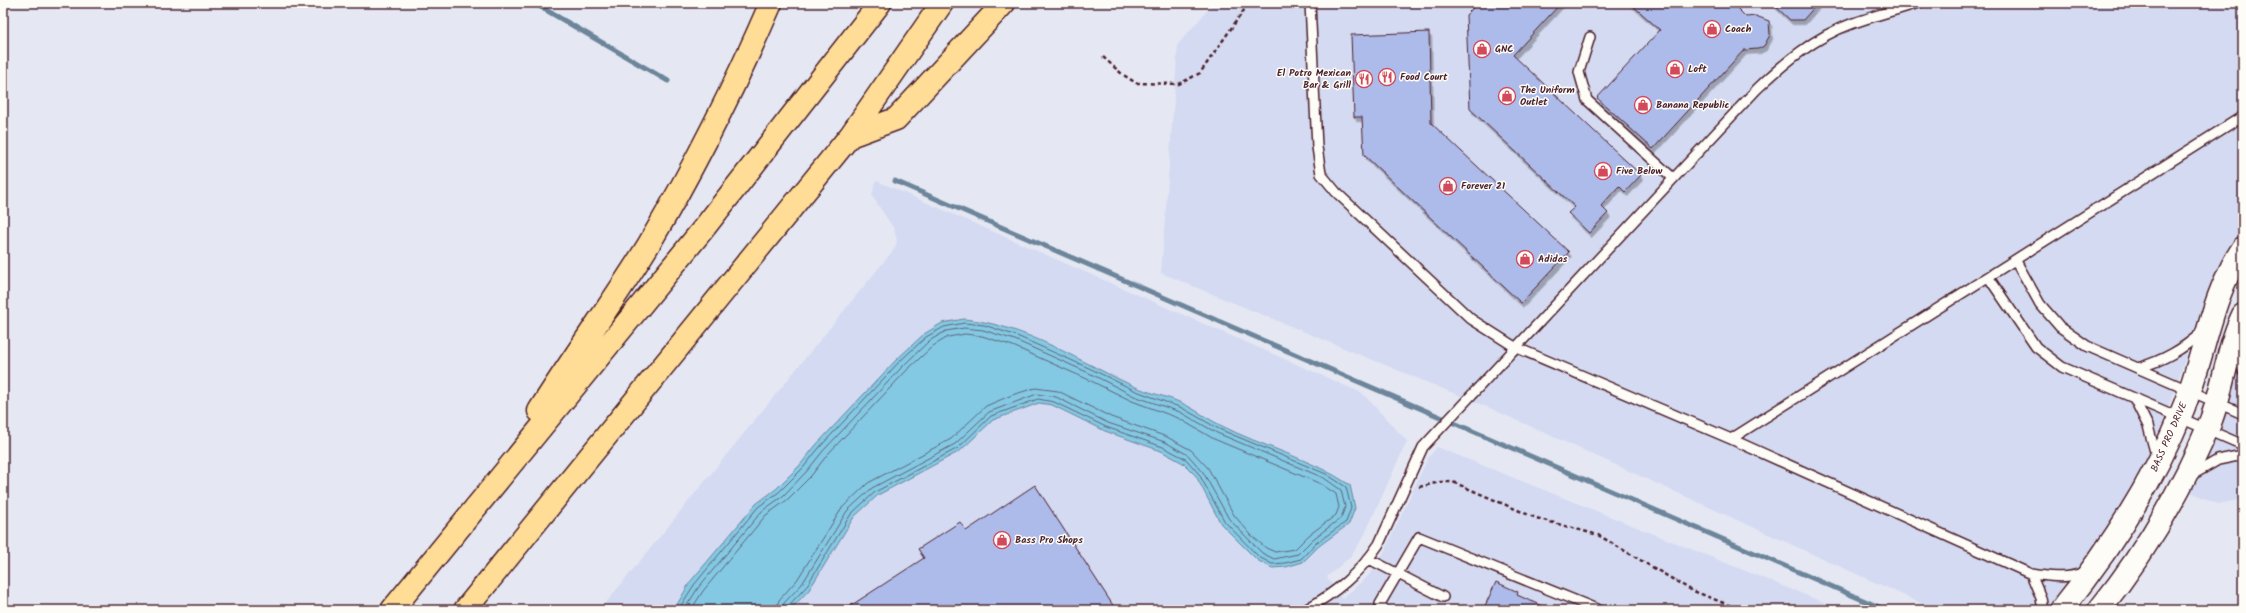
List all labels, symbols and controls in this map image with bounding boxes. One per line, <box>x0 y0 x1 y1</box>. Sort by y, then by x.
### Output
shop icon: Coach <box>1702 19 1722 39</box>
place label: Coach <box>1725 21 1752 37</box>
shop icon: GNC <box>1472 39 1492 59</box>
place label: GNC <box>1495 41 1513 57</box>
shop icon: Loft <box>1665 59 1685 79</box>
place label: Loft <box>1688 61 1707 77</box>
place label: El Potro Mexican Bar & Grill <box>1277 65 1351 93</box>
restaurant icon: Food Court <box>1377 67 1397 87</box>
restaurant icon: El Potro Mexican Bar & Grill <box>1354 69 1374 89</box>
place label: Food Court <box>1400 69 1448 85</box>
place label: The Uniform Outlet <box>1520 82 1575 110</box>
shop icon: The Uniform Outlet <box>1497 86 1517 106</box>
shop icon: Banana Republic <box>1633 95 1653 115</box>
place label: Banana Republic <box>1656 97 1730 113</box>
shop icon: Five Below <box>1593 161 1613 181</box>
place label: Five Below <box>1616 163 1663 179</box>
shop icon: Forever 21 <box>1438 176 1458 196</box>
place label: Forever 21 <box>1461 178 1505 194</box>
shop icon: Adidas <box>1515 249 1535 269</box>
place label: Adidas <box>1538 251 1568 267</box>
street label: BASS PRO DRIVE <box>2146 398 2192 475</box>
shop icon: Bass Pro Shops <box>992 530 1012 550</box>
place label: Bass Pro Shops <box>1015 532 1083 548</box>

